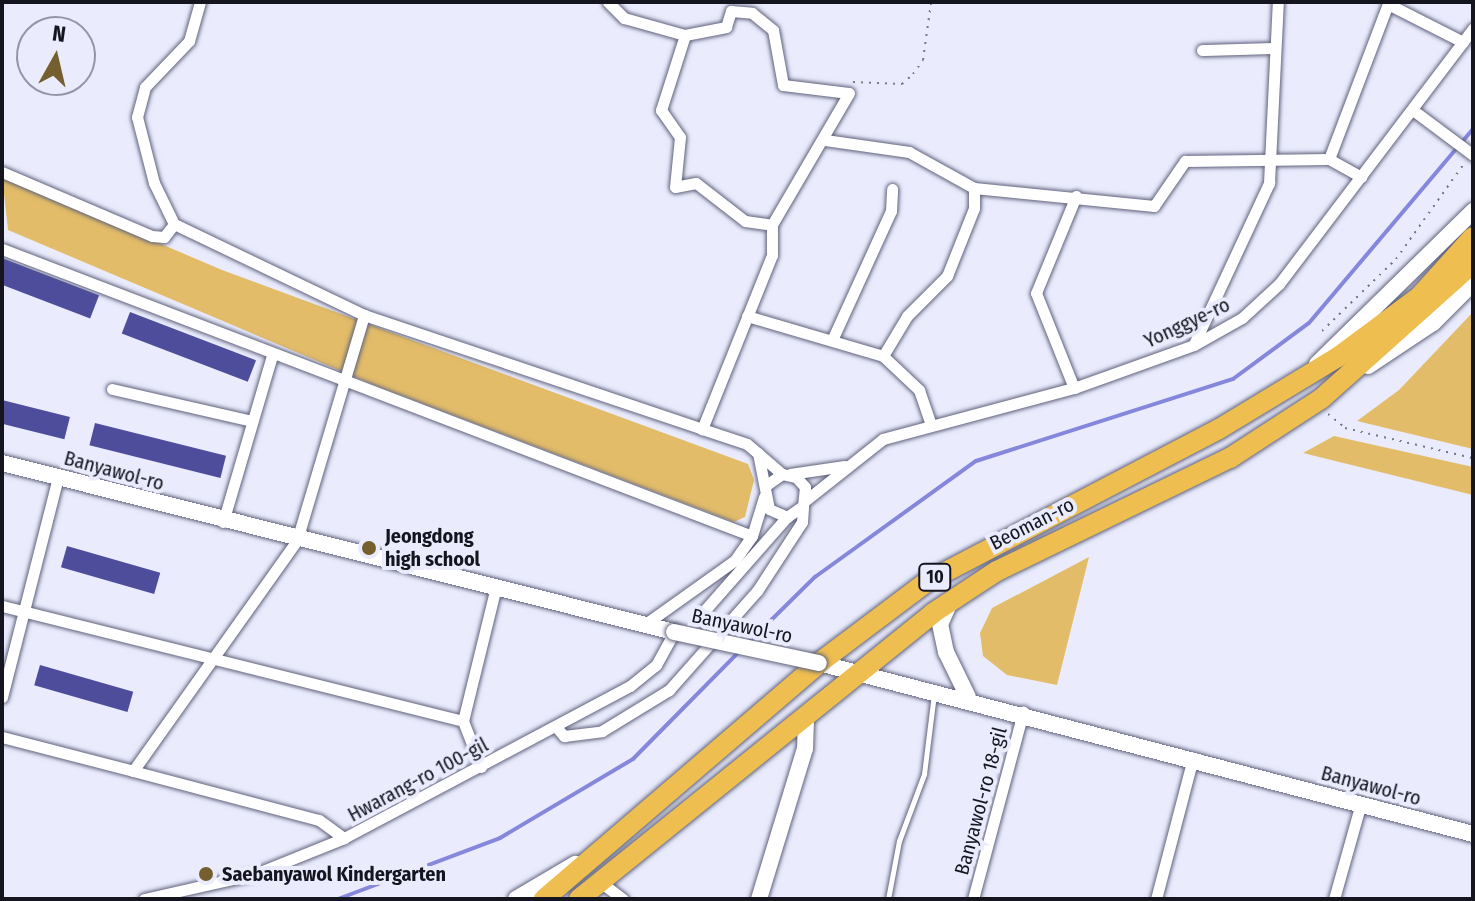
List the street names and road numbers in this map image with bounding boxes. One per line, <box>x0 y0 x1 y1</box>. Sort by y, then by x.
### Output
street label: Yonggye-ro <box>1140 293 1234 353</box>
street label: Banyawol-ro <box>61 446 167 496</box>
street label: Beoman-ro <box>986 493 1078 555</box>
road number: 10 <box>917 563 953 591</box>
street label: Banyawol-ro <box>689 604 795 648</box>
street label: Banyawol-ro 18-gil <box>950 724 1012 878</box>
street label: Hwarang-ro 100-gil <box>344 733 492 827</box>
street label: Banyawol-ro <box>1318 761 1424 811</box>

